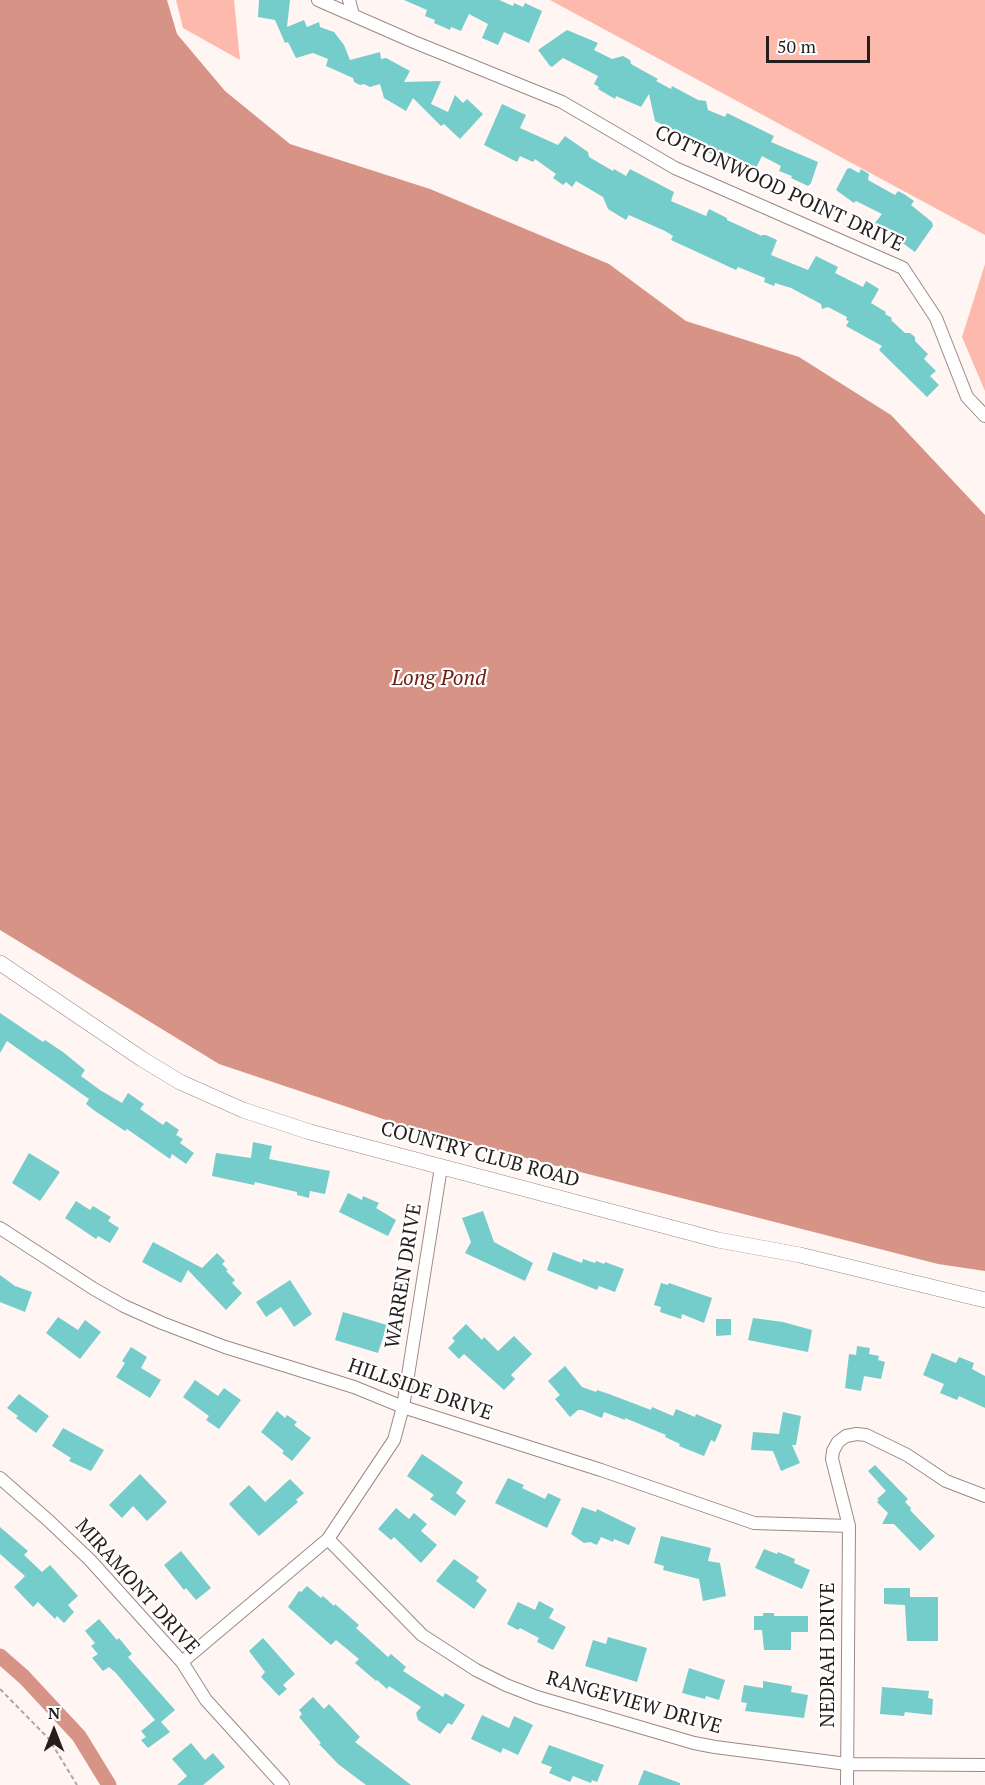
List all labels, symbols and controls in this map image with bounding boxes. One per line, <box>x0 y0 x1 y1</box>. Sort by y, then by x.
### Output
scale bar <box>769 24 872 62</box>
text: 50 m <box>777 34 816 58</box>
street label: COTTONWOOD POINT DRIVE <box>651 121 907 257</box>
water label: Long Pond <box>392 666 486 692</box>
street label: COUNTRY CLUB ROAD <box>378 1117 582 1193</box>
street label: WARREN DRIVE <box>381 1202 427 1350</box>
street label: HILLSIDE DRIVE <box>345 1354 495 1426</box>
street label: MIRAMONT DRIVE <box>70 1514 204 1660</box>
street label: NEDRAH DRIVE <box>816 1582 840 1728</box>
street label: RANGEVIEW DRIVE <box>543 1666 725 1740</box>
north arrow <box>24 1701 84 1761</box>
text: N <box>48 1702 60 1724</box>

